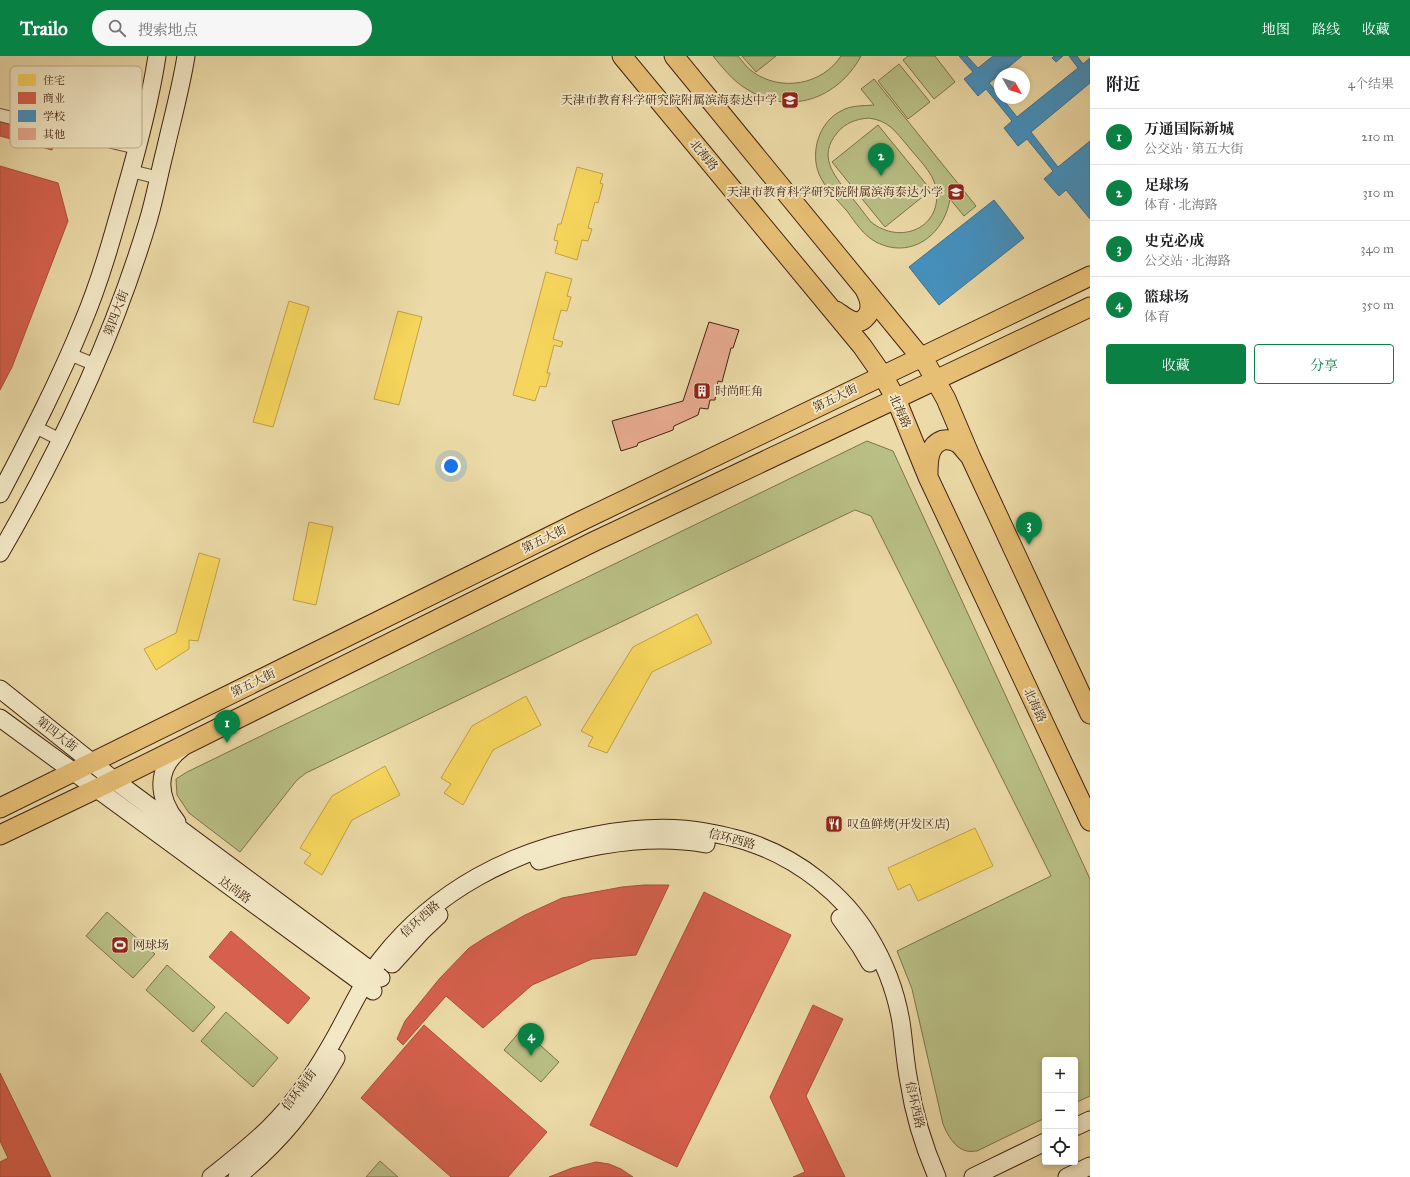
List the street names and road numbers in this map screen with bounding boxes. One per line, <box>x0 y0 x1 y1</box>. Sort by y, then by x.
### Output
street label: 北海路 <box>687 137 721 173</box>
street label: 第四大街 <box>101 287 131 338</box>
street label: 第五大街 <box>810 381 861 415</box>
street label: 北海路 <box>886 392 914 430</box>
street label: 第五大街 <box>519 522 570 556</box>
street label: 第五大街 <box>228 666 279 700</box>
street label: 北海路 <box>1021 686 1049 724</box>
street label: 第四大街 <box>34 714 81 755</box>
street label: 信环西路 <box>707 826 757 852</box>
street label: 达尚路 <box>216 874 254 906</box>
street label: 信环西路 <box>397 898 443 940</box>
street label: 信环南街 <box>279 1066 320 1113</box>
street label: 信环西路 <box>903 1080 927 1130</box>

